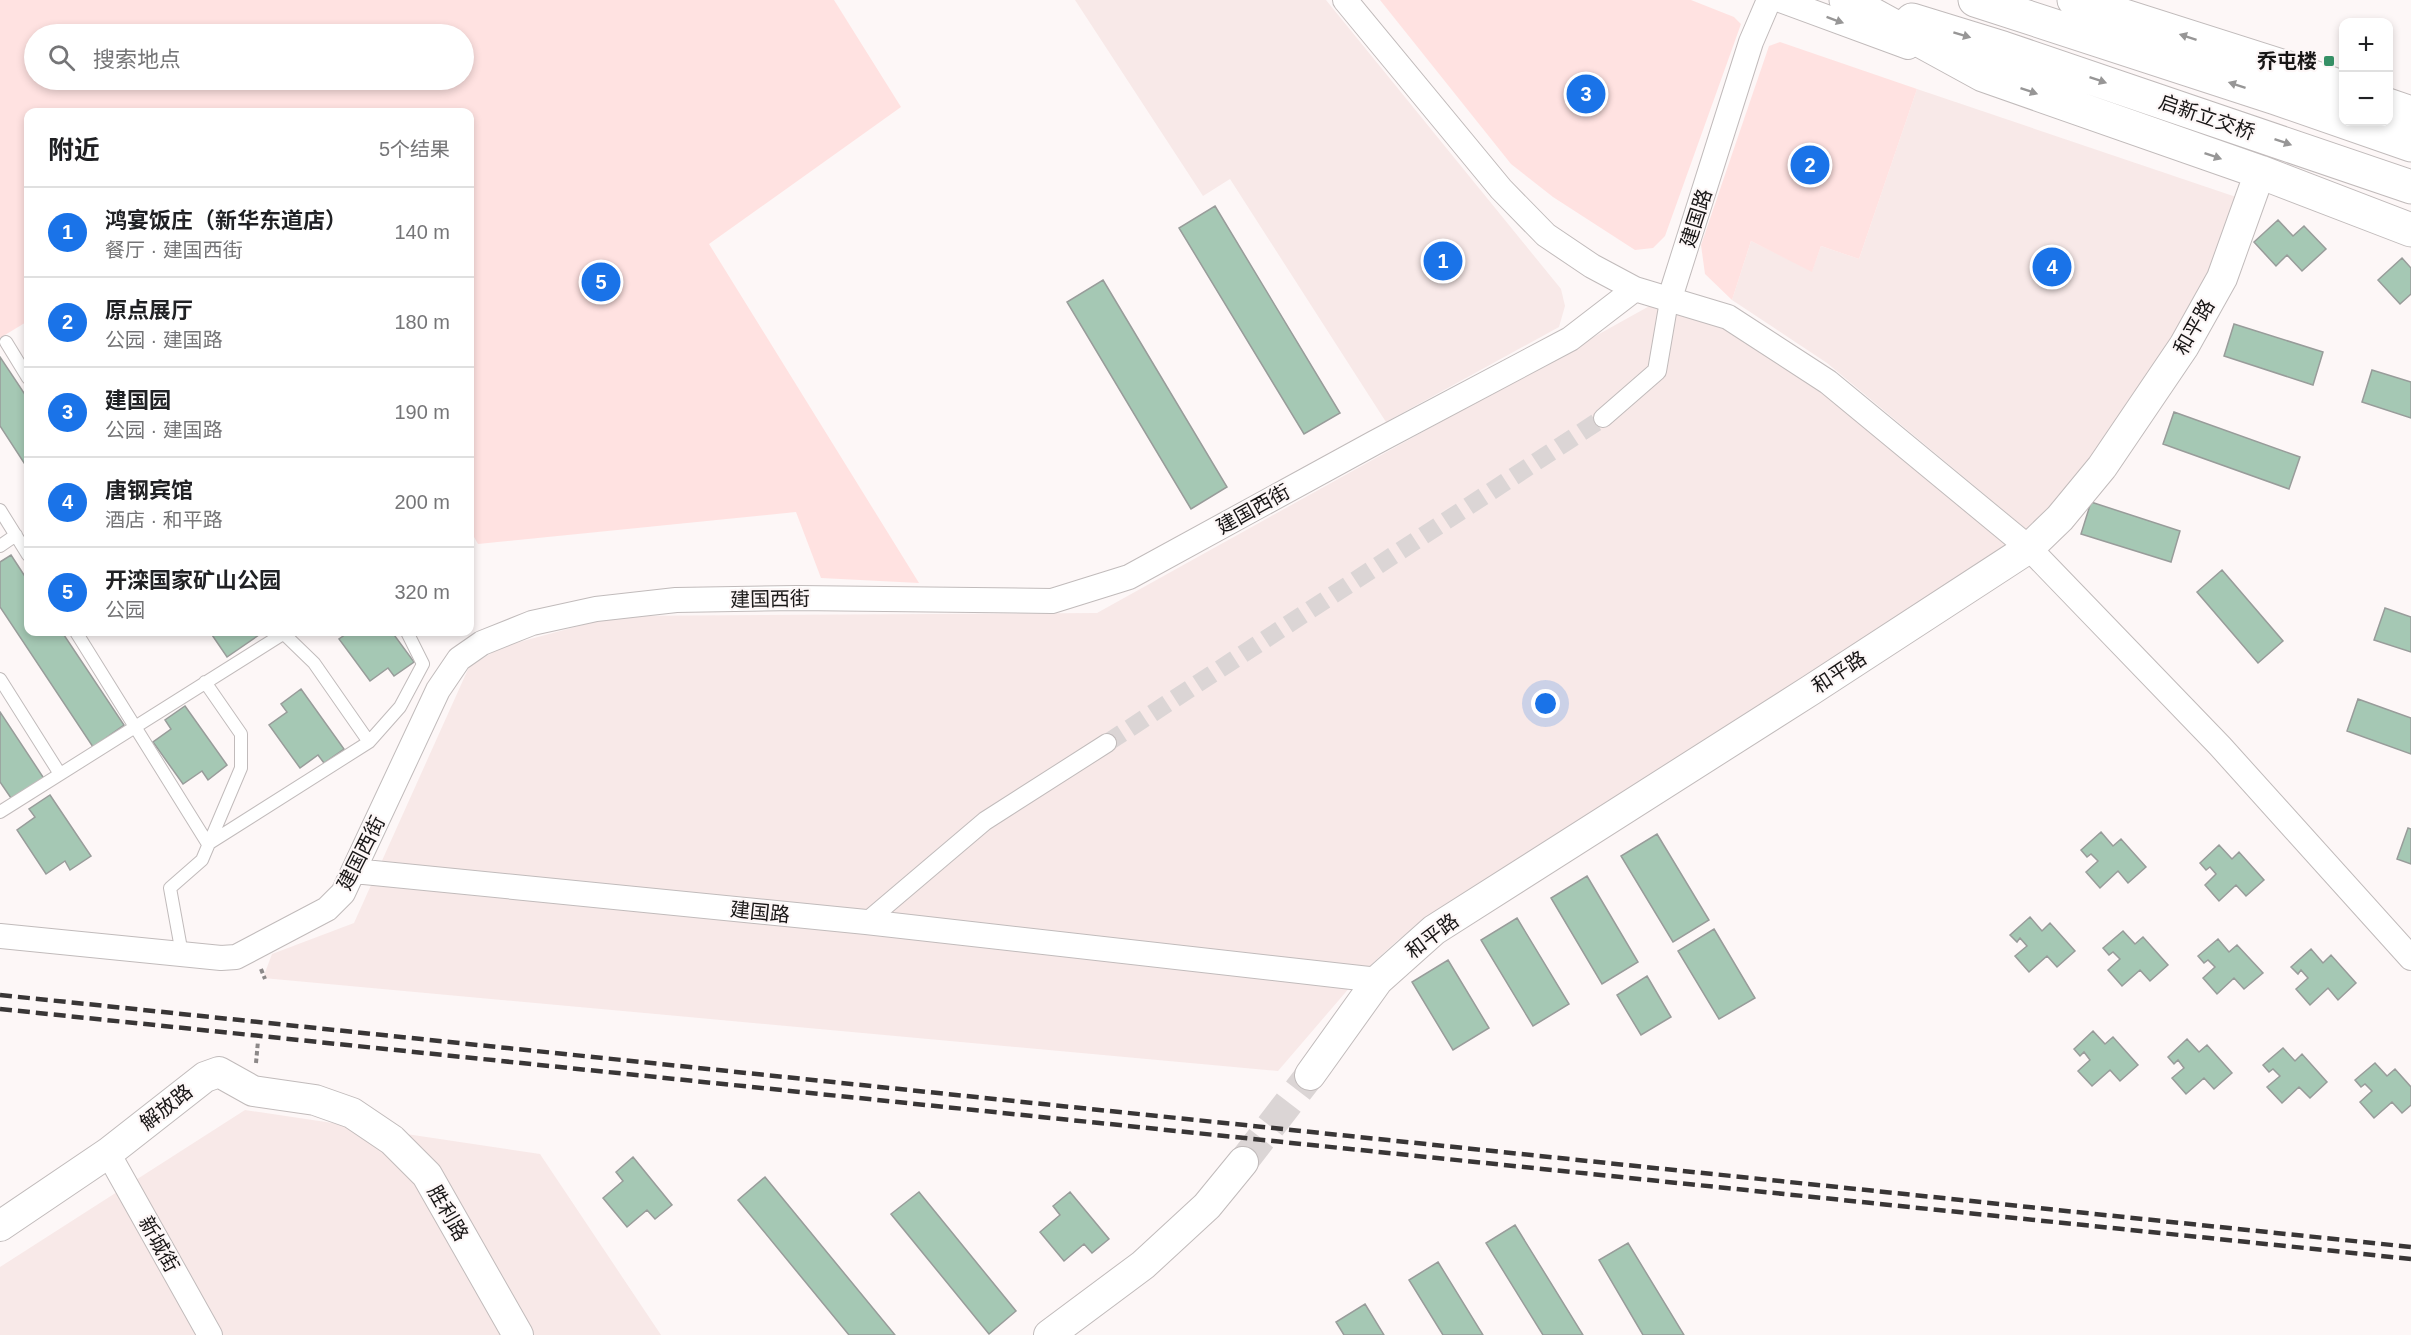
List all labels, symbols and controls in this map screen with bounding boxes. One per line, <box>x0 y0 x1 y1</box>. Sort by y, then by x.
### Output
one-way arrow <box>1826 16 1844 26</box>
map controls <box>2339 18 2393 126</box>
button: + <box>2339 18 2393 72</box>
search box <box>24 24 474 90</box>
one-way arrow <box>1953 31 1971 40</box>
one-way arrow <box>2179 31 2197 41</box>
icon: search <box>45 41 78 74</box>
text: 搜索地点 <box>93 47 181 72</box>
place label: 乔屯楼 <box>2257 50 2317 72</box>
marker: 乔屯楼 <box>2322 54 2336 68</box>
pin: 3 <box>1566 72 1606 116</box>
button: − <box>2339 72 2393 126</box>
one-way arrow <box>2089 75 2107 85</box>
one-way arrow <box>2228 79 2246 89</box>
one-way arrow <box>2020 87 2038 97</box>
street label: 启新立交桥 <box>2156 90 2258 144</box>
text: 附近 <box>48 135 100 165</box>
text: 5个结果 <box>379 138 450 160</box>
one-way arrow <box>2274 138 2292 147</box>
pin: 2 <box>1790 142 1830 188</box>
one-way arrow <box>2204 152 2222 161</box>
street label: 建国路 <box>1676 186 1716 250</box>
text: 鸿宴饭庄（新华东道店） <box>105 208 347 233</box>
text: 1 <box>62 221 73 243</box>
text: 140 m <box>394 221 450 243</box>
pin: 1 <box>1424 238 1462 284</box>
text: 餐厅 · 建国西街 <box>105 239 243 261</box>
pin: 4 <box>2032 244 2072 290</box>
pin: 5 <box>582 260 620 304</box>
street label: 和平路 <box>2169 296 2219 358</box>
text: 原点展厅 <box>105 298 193 323</box>
text: 2 <box>62 311 73 333</box>
text: 180 m <box>394 311 450 333</box>
text: 公园 · 建国路 <box>105 329 223 351</box>
text: 建国园 <box>105 388 171 413</box>
text: 3 <box>62 401 73 423</box>
text: 190 m <box>394 401 450 423</box>
text: 公园 · 建国路 <box>105 419 223 441</box>
text: 唐钢宾馆 <box>105 478 193 503</box>
street label: 建国西街 <box>1213 480 1293 538</box>
text: 4 <box>62 491 73 513</box>
text: 200 m <box>394 491 450 513</box>
text: 酒店 · 和平路 <box>105 509 223 531</box>
text: 开滦国家矿山公园 <box>105 568 281 593</box>
text: 5 <box>62 581 73 603</box>
text: 320 m <box>394 581 450 603</box>
street label: 建国西街 <box>730 587 810 611</box>
text: 公园 <box>105 599 145 621</box>
street label: 和平路 <box>1808 646 1870 698</box>
your location <box>1531 689 1560 718</box>
street label: 建国西街 <box>333 812 389 894</box>
street label: 建国路 <box>729 898 791 926</box>
street label: 和平路 <box>1401 909 1463 963</box>
street label: 解放路 <box>136 1080 196 1134</box>
street label: 胜利路 <box>423 1182 473 1244</box>
street label: 新城街 <box>135 1212 183 1276</box>

